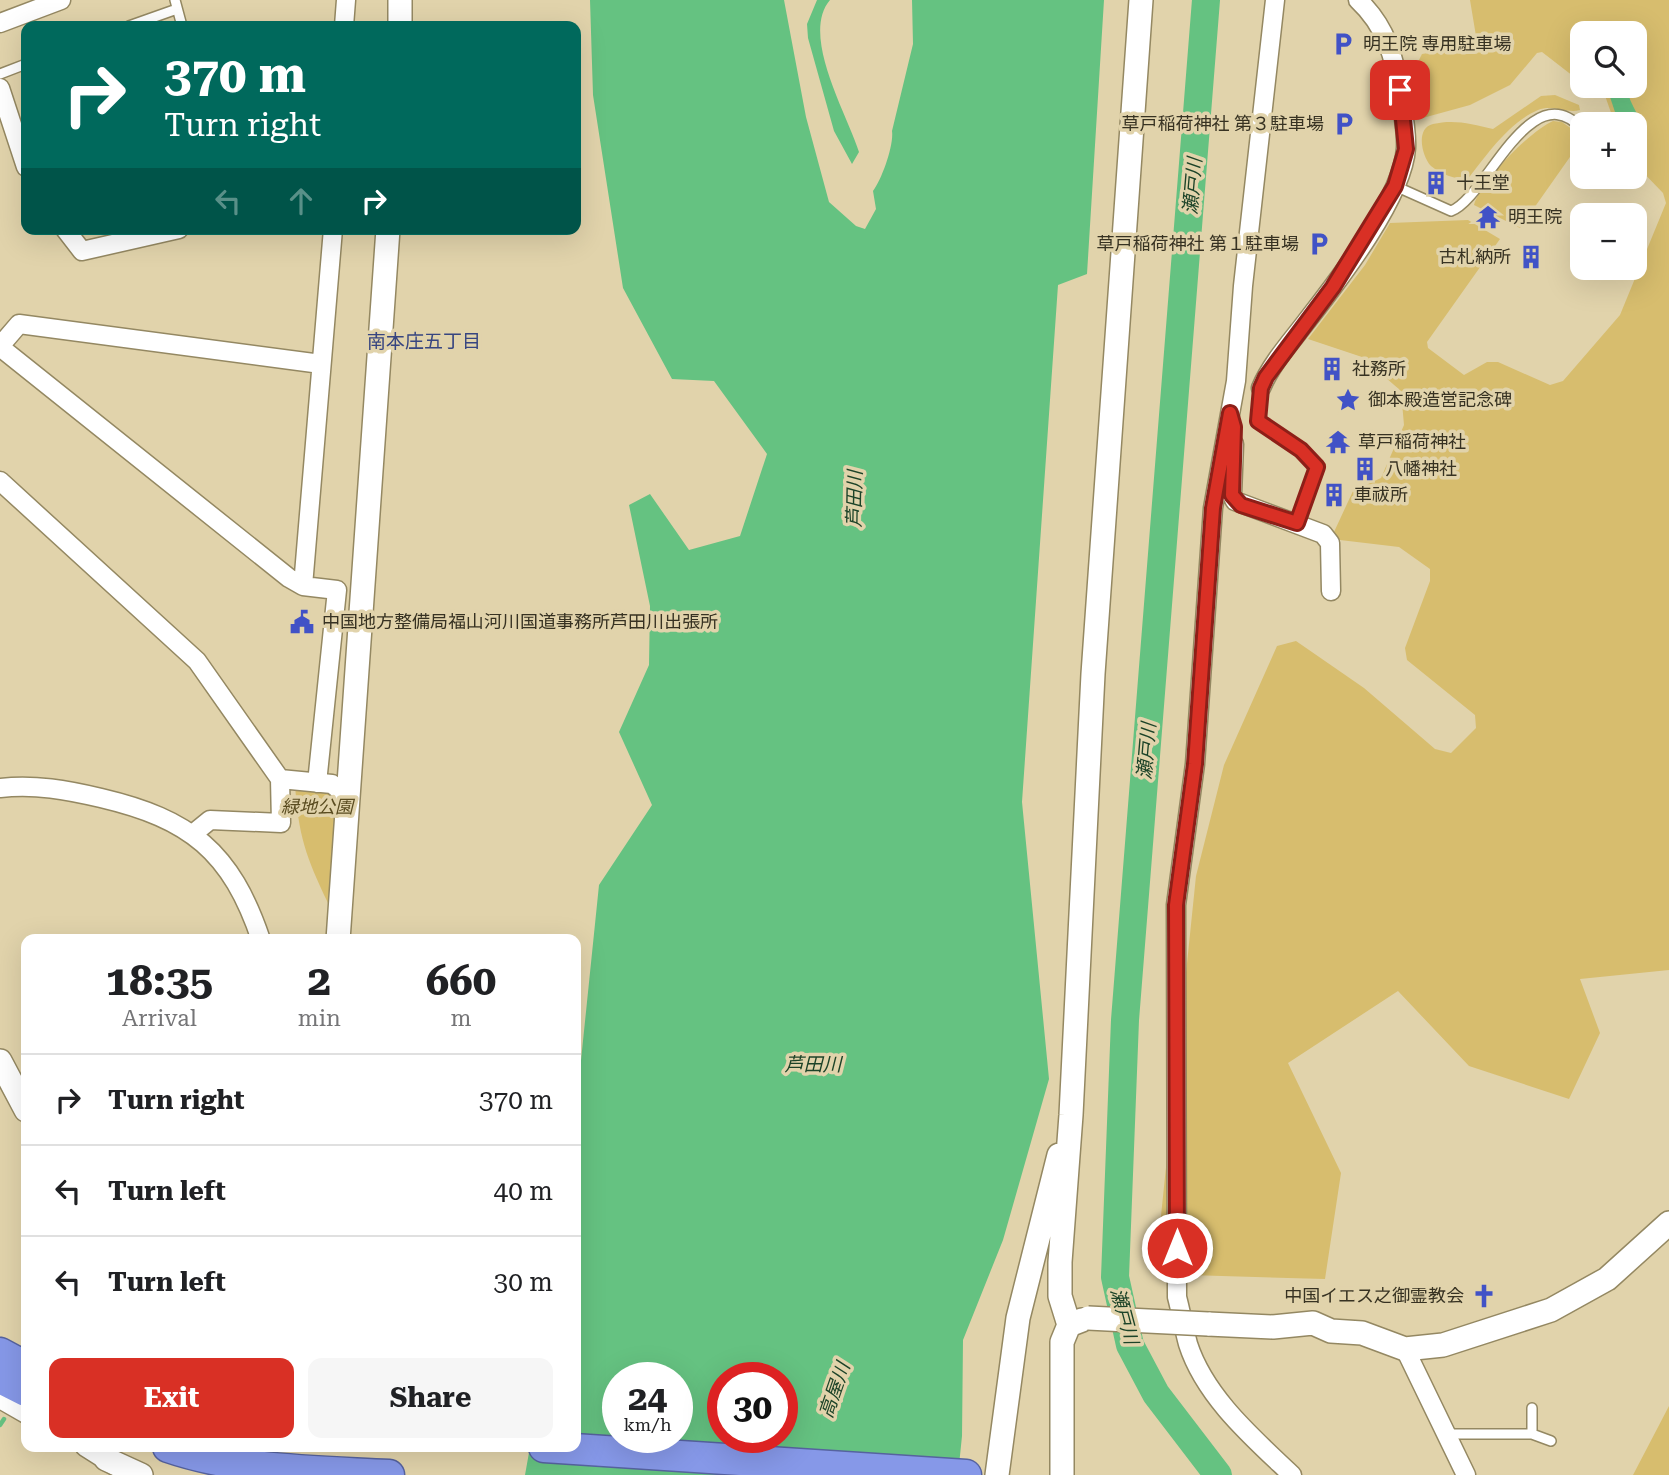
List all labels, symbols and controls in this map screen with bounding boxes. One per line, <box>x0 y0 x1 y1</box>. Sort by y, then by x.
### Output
map controls <box>1570 21 1647 280</box>
button: search <box>1570 21 1647 98</box>
parking icon: 明王院 専用駐車場 <box>1329 30 1357 58</box>
place label: 明王院 専用駐車場 <box>1363 33 1512 54</box>
text: 370 m <box>164 47 306 104</box>
icon: right <box>49 49 140 140</box>
pin <box>1370 60 1430 120</box>
icon: arrive <box>1381 71 1419 109</box>
text: Turn right <box>164 106 321 144</box>
parking icon: 草戸稲荷神社 第３駐車場 <box>1330 110 1358 138</box>
button: + <box>1570 112 1647 189</box>
place label: 草戸稲荷神社 第３駐車場 <box>1121 113 1324 134</box>
water label: 瀬戸川 <box>1179 155 1207 215</box>
building icon: 十王堂 <box>1422 169 1450 197</box>
place label: 十王堂 <box>1456 172 1510 193</box>
icon: left <box>209 182 247 220</box>
icon: ahead <box>282 182 320 220</box>
icon: right <box>355 182 393 220</box>
temple icon: 明王院 <box>1474 203 1502 231</box>
button: − <box>1570 203 1647 280</box>
place label: 明王院 <box>1508 206 1562 227</box>
parking icon: 草戸稲荷神社 第１駐車場 <box>1305 230 1333 258</box>
place label: 草戸稲荷神社 第１駐車場 <box>1096 233 1299 254</box>
building icon: 古札納所 <box>1517 243 1545 271</box>
place label: 古札納所 <box>1439 246 1511 267</box>
district label: 南本庄五丁目 <box>367 330 481 353</box>
building icon: 社務所 <box>1318 355 1346 383</box>
place label: 社務所 <box>1352 358 1406 379</box>
place icon: 御本殿造営記念碑 <box>1334 386 1362 414</box>
place label: 御本殿造営記念碑 <box>1368 389 1512 410</box>
temple icon: 草戸稲荷神社 <box>1324 428 1352 456</box>
place label: 草戸稲荷神社 <box>1358 431 1466 452</box>
building icon: 八幡神社 <box>1351 455 1379 483</box>
place label: 八幡神社 <box>1385 458 1457 479</box>
water label: 芦田川 <box>843 468 867 528</box>
building icon: 車祓所 <box>1320 481 1348 509</box>
place label: 車祓所 <box>1354 484 1408 505</box>
public building icon: 中国地方整備局福山河川国道事務所芦田川出張所 <box>288 608 316 636</box>
place label: 中国地方整備局福山河川国道事務所芦田川出張所 <box>322 611 718 632</box>
water label: 瀬戸川 <box>1133 720 1161 780</box>
park label: 緑地公園 <box>281 796 356 817</box>
text: 18:35 <box>106 956 213 1005</box>
text: 2 <box>308 956 331 1005</box>
text: 660 <box>426 956 496 1005</box>
text: Arrival <box>122 1005 197 1032</box>
text: min <box>298 1005 341 1032</box>
text: m <box>450 1005 471 1032</box>
water label: 芦田川 <box>784 1053 843 1076</box>
icon: right <box>49 1081 87 1119</box>
text: Turn right <box>108 1085 244 1115</box>
text: 370 m <box>479 1085 553 1115</box>
icon: left <box>49 1172 87 1210</box>
text: Turn left <box>108 1176 226 1206</box>
text: 40 m <box>494 1176 553 1206</box>
position arrow <box>1140 1211 1214 1285</box>
icon: left <box>49 1263 87 1301</box>
text: Turn left <box>108 1267 226 1297</box>
text: 30 m <box>494 1267 553 1297</box>
church icon: 中国イエス之御霊教会 <box>1470 1282 1498 1310</box>
place label: 中国イエス之御霊教会 <box>1284 1285 1464 1306</box>
water label: 瀬戸川 <box>1106 1286 1144 1349</box>
button: Exit <box>49 1358 294 1438</box>
button: Share <box>308 1358 553 1438</box>
water label: 高屋川 <box>814 1358 855 1421</box>
speed limit sign: 30 <box>707 1362 798 1453</box>
text: 24 <box>628 1378 667 1419</box>
text: km/h <box>623 1414 672 1435</box>

